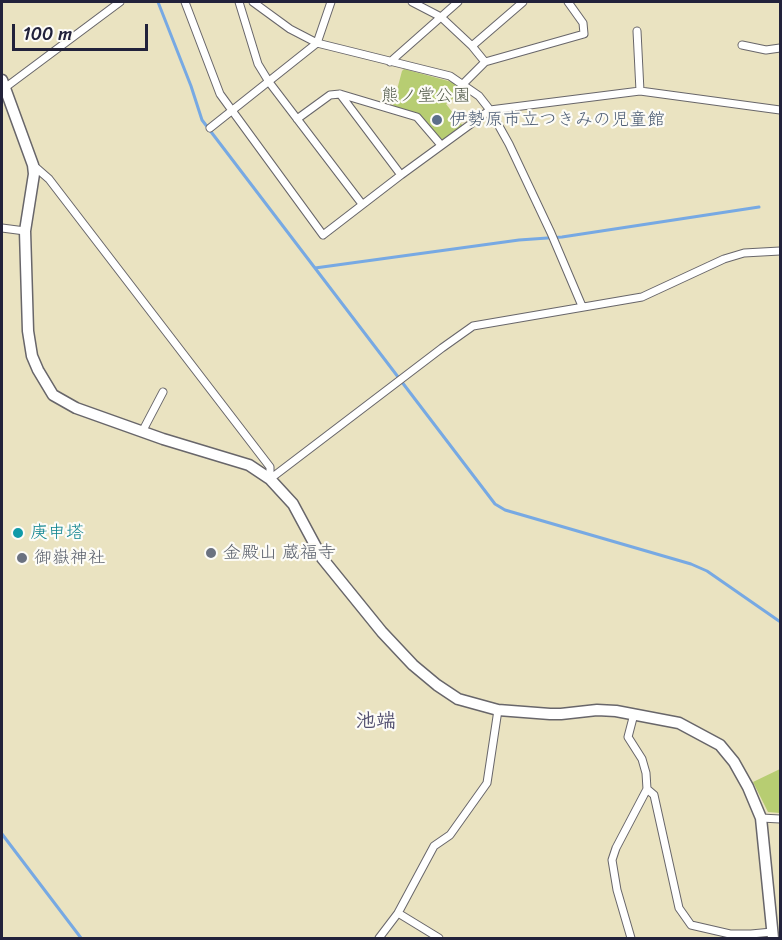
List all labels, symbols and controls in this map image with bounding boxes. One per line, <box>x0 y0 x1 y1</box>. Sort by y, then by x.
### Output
scale bar <box>15 12 152 50</box>
text: 100 m <box>23 18 72 50</box>
park label: 熊ノ堂公園 <box>381 85 471 107</box>
place label: 伊勢原市立つきみの児童館 <box>449 109 665 131</box>
marker: 伊勢原市立つきみの児童館 <box>430 113 444 127</box>
place label: 庚申塔 <box>30 522 84 544</box>
marker: 庚申塔 <box>11 526 25 540</box>
place label: 金殿山 蔵福寺 <box>223 542 336 564</box>
marker: 金殿山 蔵福寺 <box>204 546 218 560</box>
place label: 御嶽神社 <box>34 547 106 569</box>
marker: 御嶽神社 <box>15 551 29 565</box>
district label: 池端 <box>356 710 396 734</box>

